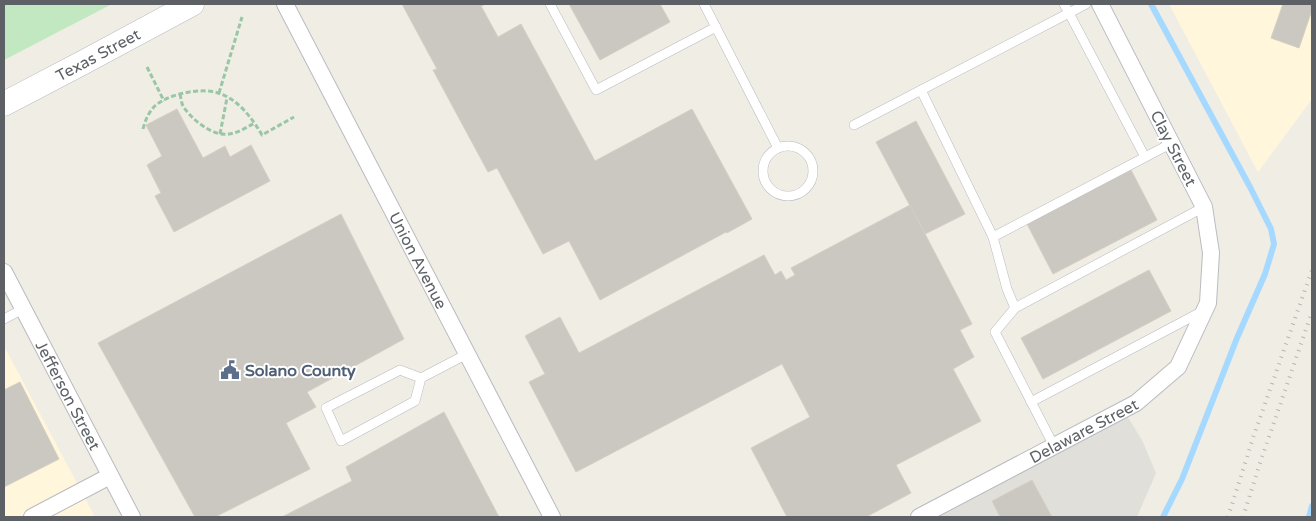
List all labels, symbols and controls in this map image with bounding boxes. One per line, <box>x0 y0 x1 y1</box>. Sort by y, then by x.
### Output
street label: Texas Street <box>52 25 144 86</box>
street label: Clay Street <box>1145 107 1201 190</box>
street label: Union Avenue <box>384 209 451 313</box>
street label: Jefferson Street <box>31 338 104 454</box>
public building icon: Solano County <box>219 359 241 381</box>
place label: Solano County <box>245 361 356 381</box>
street label: Delaware Street <box>1026 395 1142 468</box>

